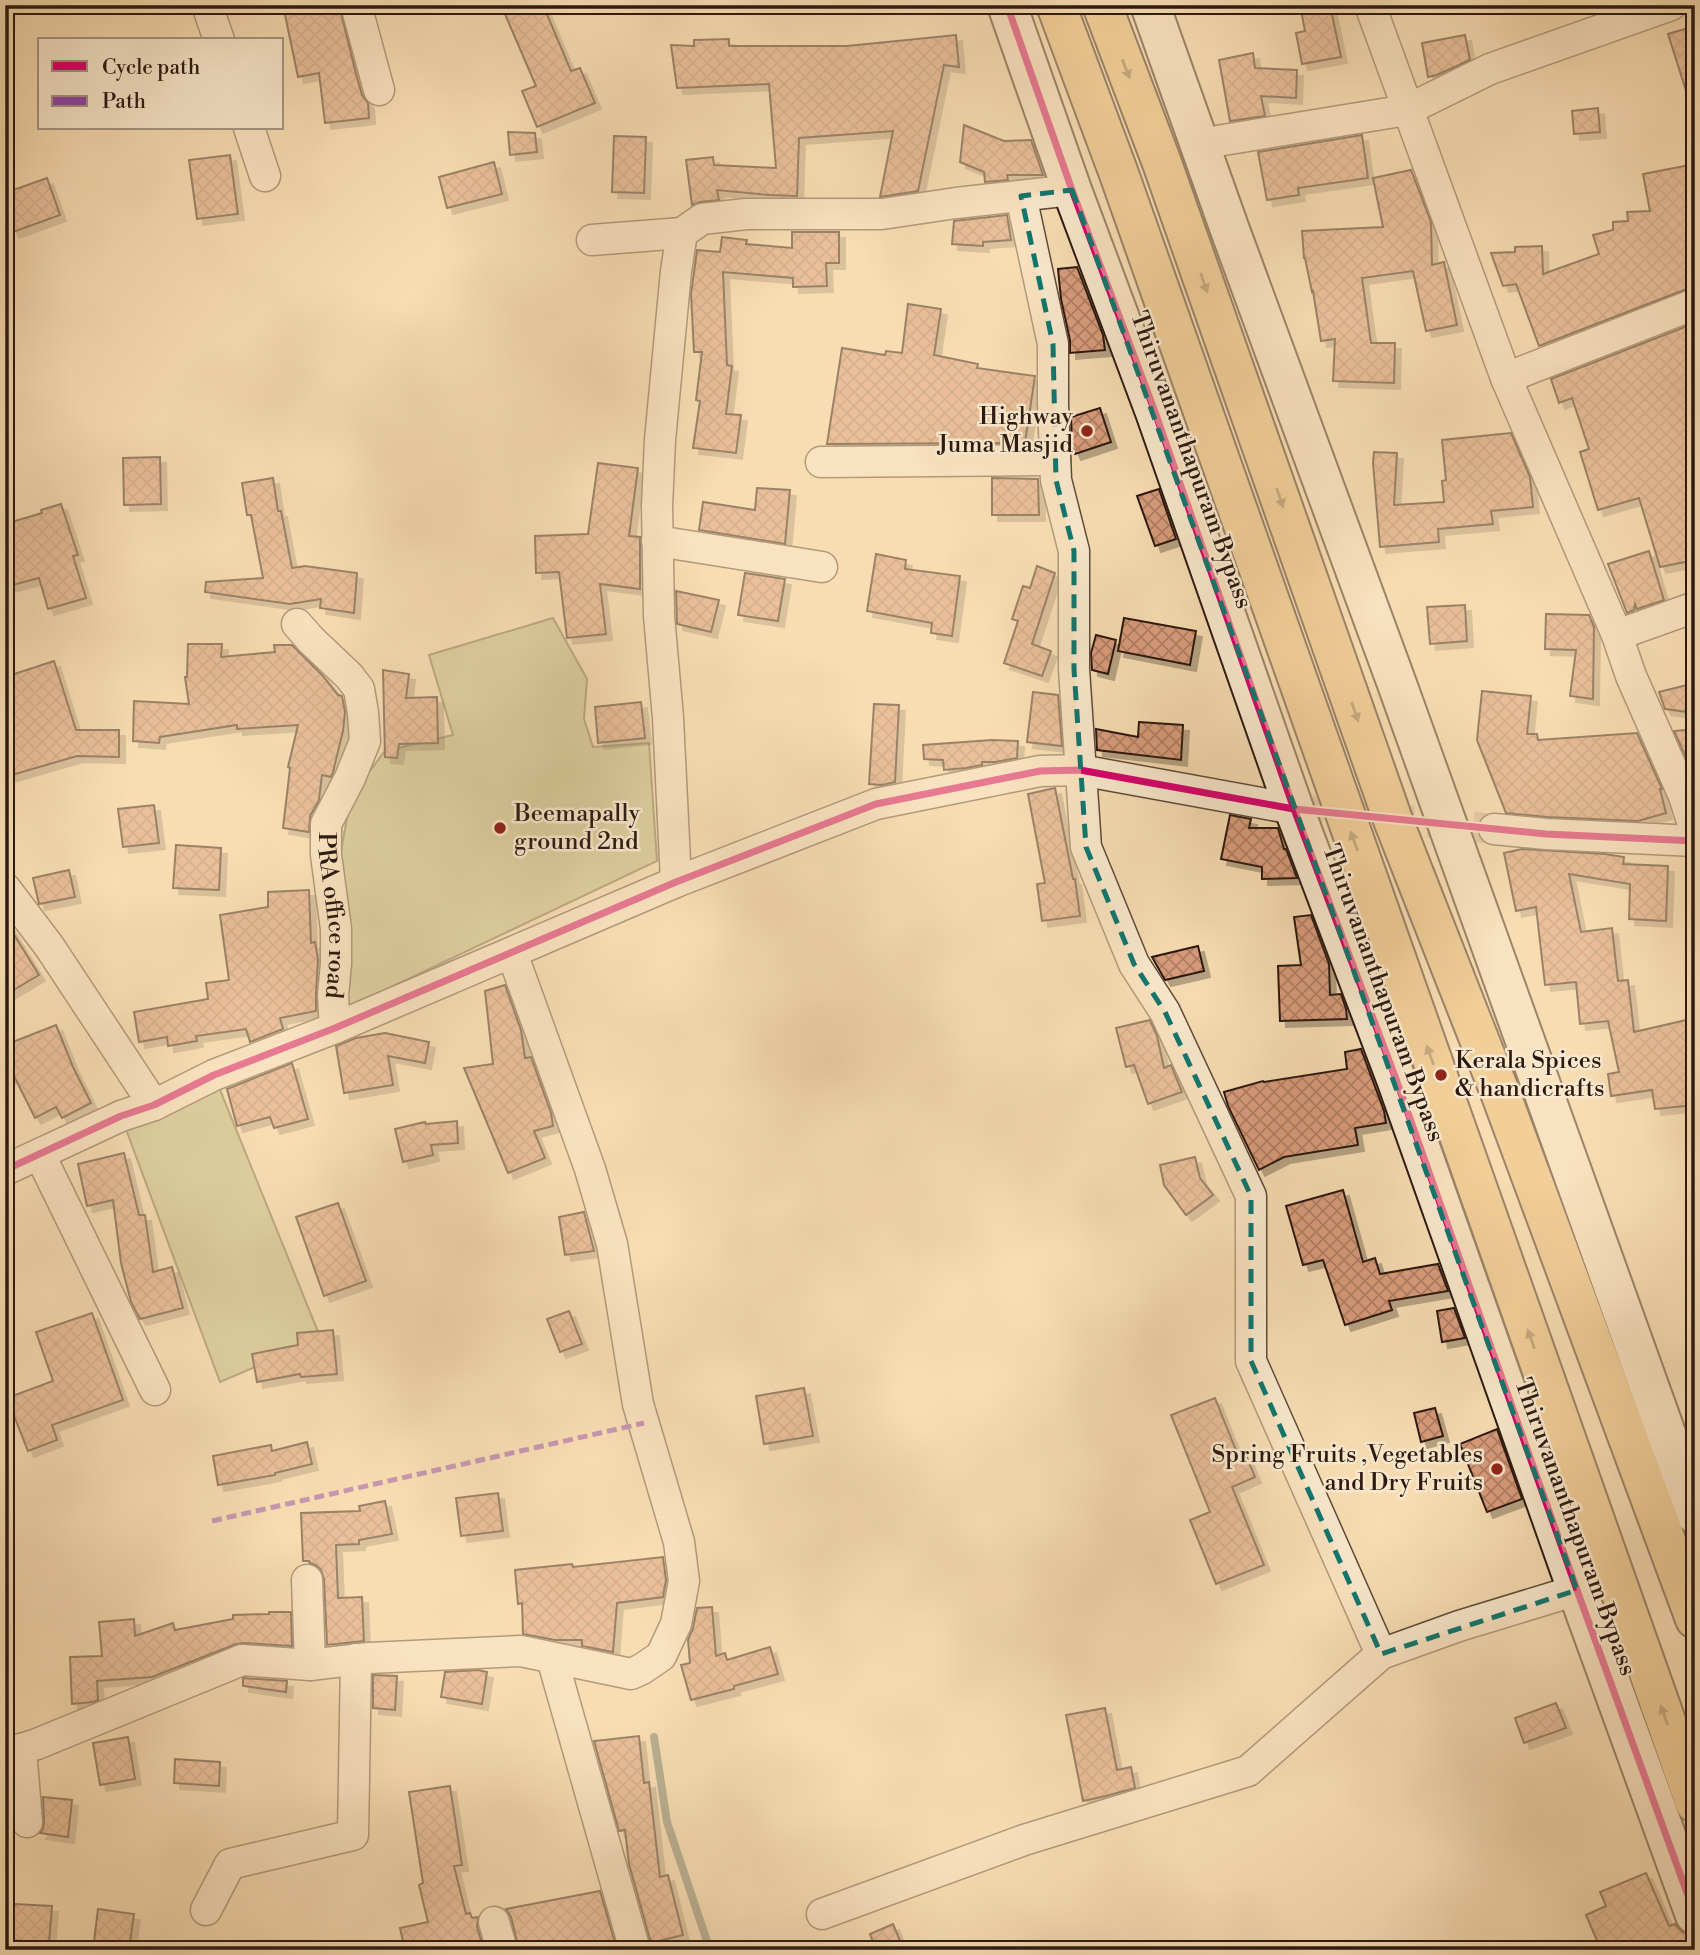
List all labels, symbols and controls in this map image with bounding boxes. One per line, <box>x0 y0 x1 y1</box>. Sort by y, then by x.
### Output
legend <box>38 38 284 130</box>
text: Cycle path <box>102 55 201 81</box>
one-way arrow <box>1121 59 1132 80</box>
text: Path <box>102 89 147 115</box>
one-way arrow <box>1199 272 1210 293</box>
street label: Thiruvananthapuram Bypass <box>1123 307 1259 613</box>
place label: Highway Juma Masjid <box>937 402 1073 460</box>
marker: Highway Juma Masjid <box>1079 423 1095 439</box>
one-way arrow <box>1275 487 1286 508</box>
one-way arrow <box>1350 702 1361 723</box>
place label: Beemapally ground 2nd <box>513 799 641 857</box>
marker: Beemapally ground 2nd <box>492 820 508 836</box>
one-way arrow <box>1348 830 1359 851</box>
street label: PRA office road <box>310 832 351 1000</box>
street label: Thiruvananthapuram Bypass <box>1315 840 1451 1146</box>
one-way arrow <box>1424 1045 1435 1066</box>
place label: Kerala Spices & handicrafts <box>1455 1046 1605 1104</box>
marker: Kerala Spices & handicrafts <box>1433 1067 1449 1083</box>
one-way arrow <box>1525 1329 1536 1350</box>
street label: Thiruvananthapuram Bypass <box>1507 1374 1643 1680</box>
place label: Spring Fruits ,Vegetables and Dry Fruits <box>1212 1440 1483 1498</box>
marker: Spring Fruits ,Vegetables and Dry Fruits <box>1489 1461 1505 1477</box>
one-way arrow <box>1658 1705 1669 1726</box>

